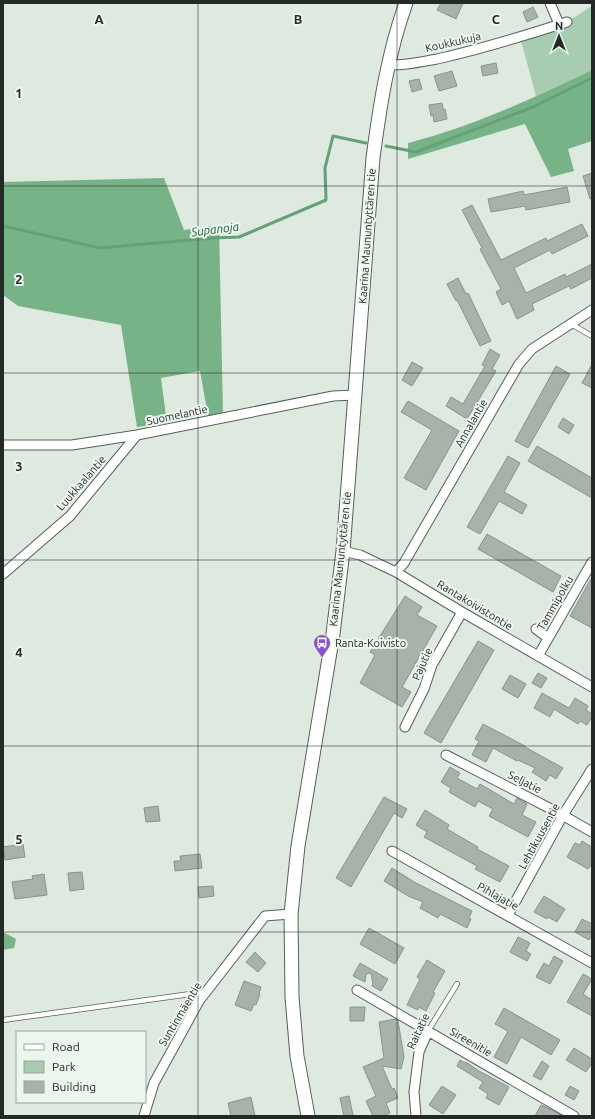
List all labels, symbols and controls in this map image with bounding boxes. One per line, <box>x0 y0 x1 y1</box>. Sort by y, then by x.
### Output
text: A <box>94 12 104 26</box>
text: B <box>294 12 303 26</box>
text: C <box>492 12 501 26</box>
north arrow <box>539 16 579 56</box>
text: N <box>555 20 563 32</box>
street label: Koukkukuja <box>424 30 482 54</box>
text: 1 <box>15 86 23 100</box>
street label: Kaarina Maununtyttären tie <box>356 168 378 304</box>
water label: Supanoja <box>189 220 240 239</box>
text: 2 <box>15 272 23 286</box>
street label: Annalantie <box>452 397 490 449</box>
street label: Suomelantie <box>145 403 209 427</box>
street label: Luukkaalantie <box>54 453 108 513</box>
text: 3 <box>15 459 23 473</box>
street label: Kaarina Maununtyttären tie <box>327 491 353 627</box>
street label: Tammipolku <box>535 574 575 632</box>
street label: Rantakoivistontie <box>435 578 515 632</box>
bus stop icon: Ranta-Koivisto <box>312 633 332 658</box>
place label: Ranta-Koivisto <box>335 637 406 649</box>
text: 4 <box>15 645 23 659</box>
street label: Pajutie <box>410 646 434 682</box>
street label: Seljatie <box>506 768 544 796</box>
street label: Lehtikuusentie <box>516 801 562 871</box>
text: 5 <box>15 832 23 846</box>
street label: Pihlajatie <box>475 880 521 912</box>
street label: Suntinmäentie <box>156 980 204 1048</box>
street label: Raitatie <box>404 1011 432 1051</box>
street label: Sireenitie <box>448 1025 494 1059</box>
legend <box>16 1031 146 1103</box>
text: Road <box>52 1040 80 1053</box>
text: Park <box>52 1060 76 1073</box>
text: Building <box>52 1080 96 1093</box>

